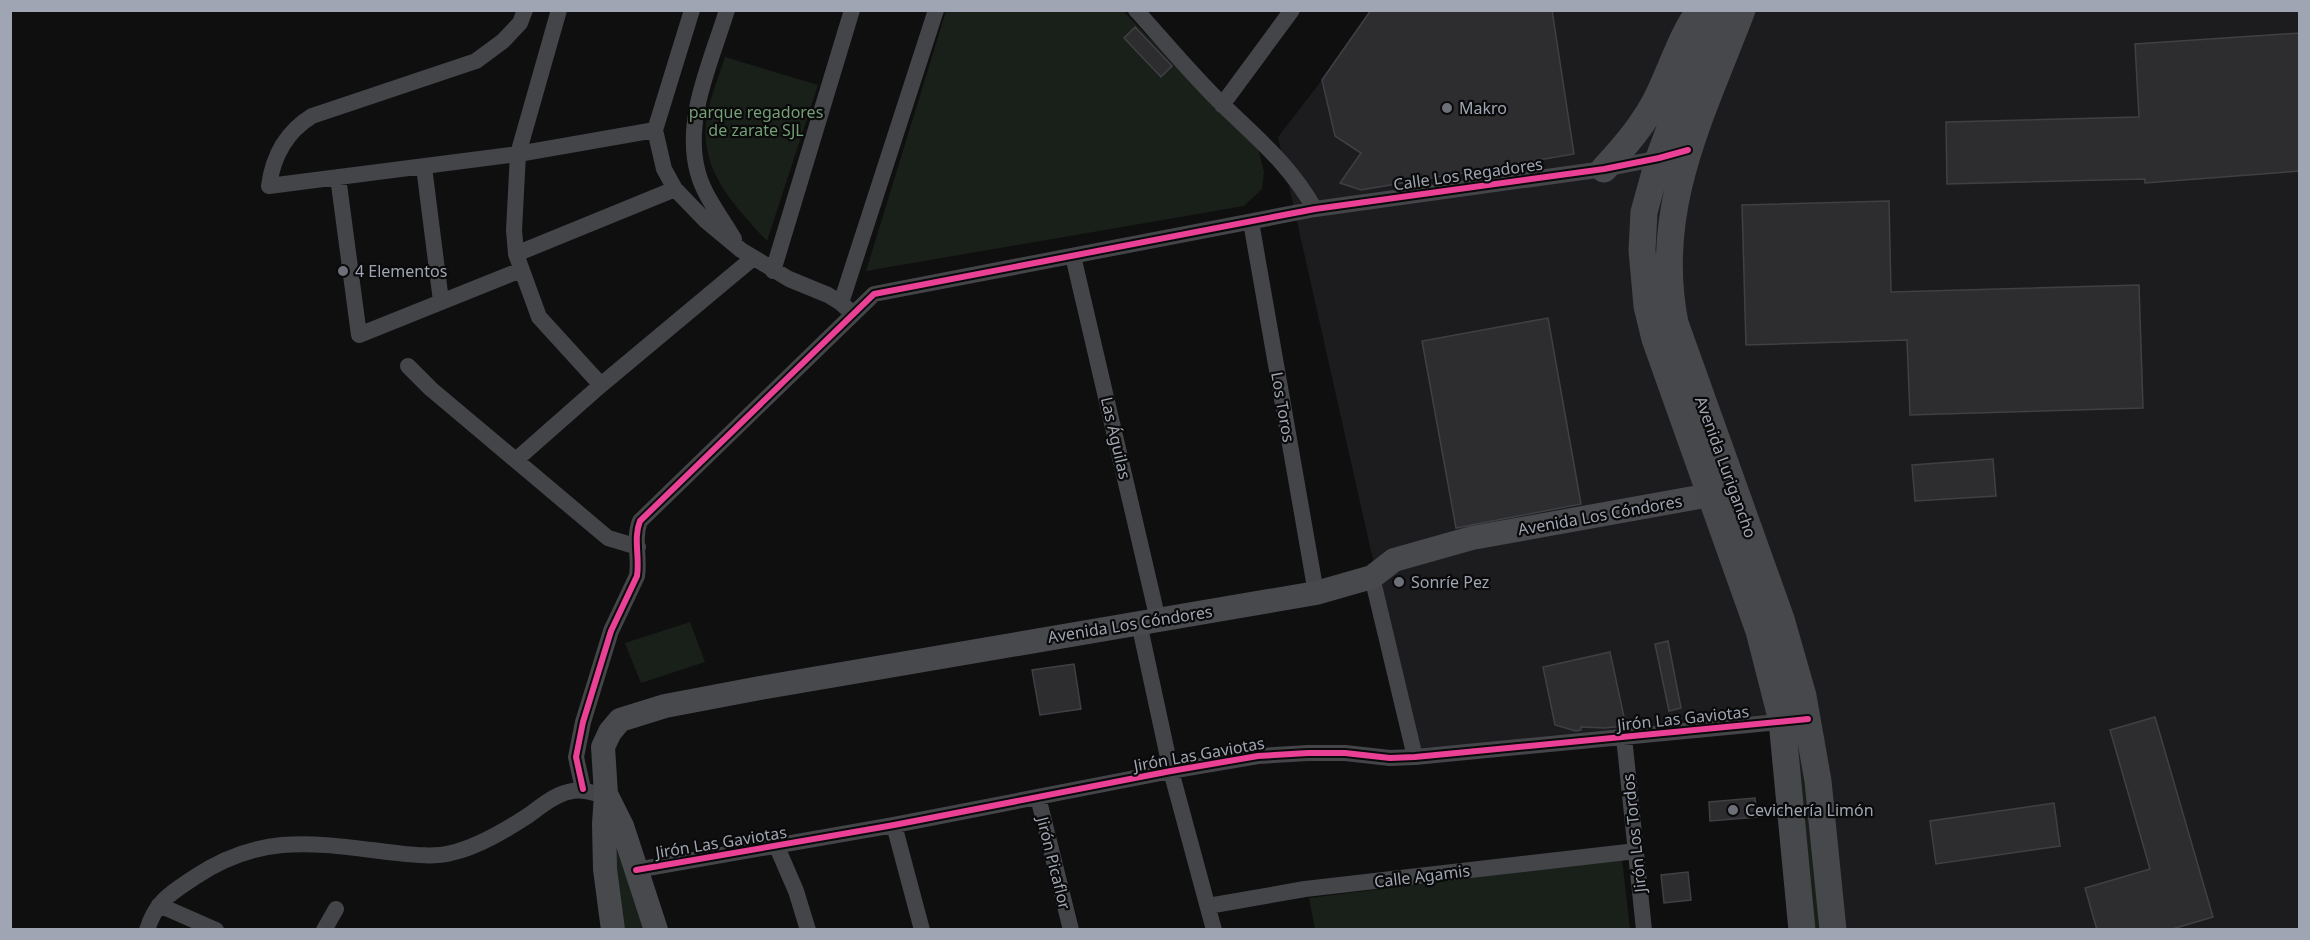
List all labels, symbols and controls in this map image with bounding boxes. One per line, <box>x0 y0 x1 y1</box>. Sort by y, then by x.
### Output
place label: Makro <box>1459 97 1507 119</box>
park label: parque regadores de zarate SJL <box>689 101 823 141</box>
marker: Makro <box>1440 101 1454 115</box>
street label: Calle Los Regadores <box>1392 153 1544 195</box>
place label: 4 Elementos <box>355 260 447 282</box>
marker: 4 Elementos <box>336 264 350 278</box>
street label: Los Toros <box>1266 370 1300 444</box>
street label: Avenida Lurigancho <box>1690 393 1762 541</box>
street label: Las Águilas <box>1096 395 1136 481</box>
street label: Avenida Los Cóndores <box>1516 490 1684 540</box>
place label: Sonríe Pez <box>1411 571 1489 593</box>
marker: Sonríe Pez <box>1392 575 1406 589</box>
street label: Avenida Los Cóndores <box>1046 600 1214 648</box>
street label: Jirón Las Gaviotas <box>1614 700 1750 736</box>
street label: Jirón Las Gaviotas <box>1130 732 1266 777</box>
street label: Jirón Los Tordos <box>1617 773 1651 895</box>
place label: Cevichería Limón <box>1745 799 1874 821</box>
marker: Cevichería Limón <box>1726 803 1740 817</box>
street label: Jirón Picaflor <box>1031 812 1076 912</box>
street label: Jirón Las Gaviotas <box>652 821 788 864</box>
street label: Calle Agamis <box>1373 859 1471 893</box>

